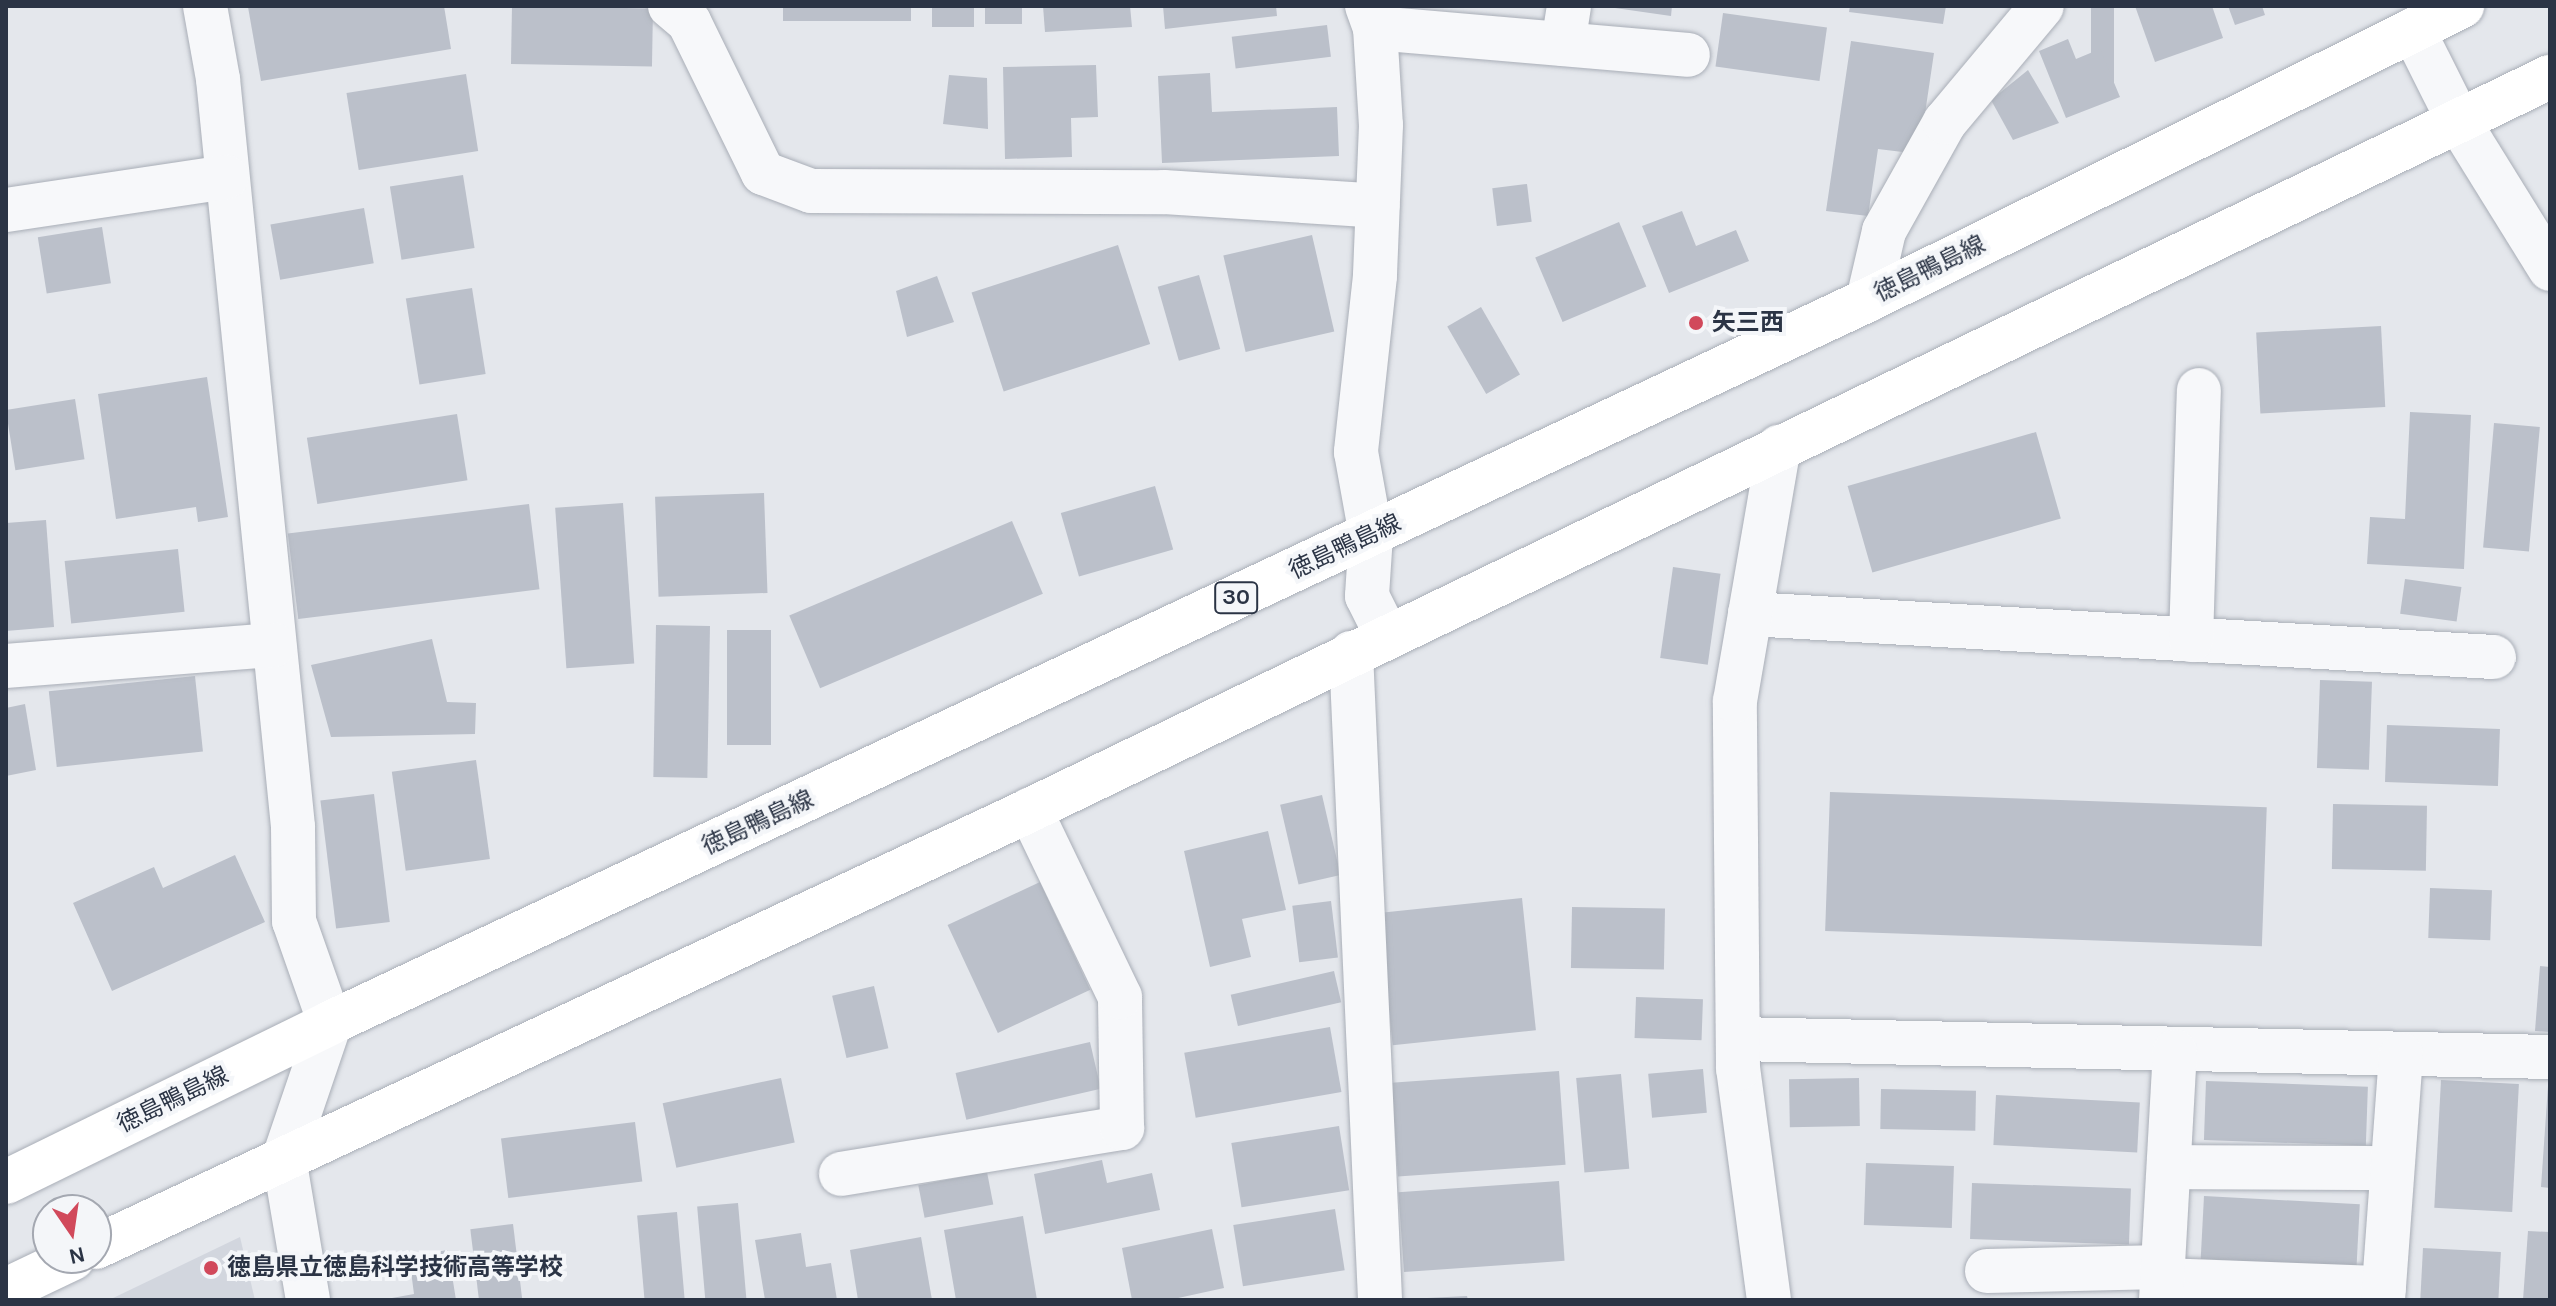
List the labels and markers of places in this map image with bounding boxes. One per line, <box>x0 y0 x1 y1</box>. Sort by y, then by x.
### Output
place label: 矢三西 <box>1712 309 1784 337</box>
marker: 矢三西 <box>1687 314 1705 332</box>
place label: 徳島県立徳島科学技術高等学校 <box>227 1254 563 1282</box>
marker: 徳島県立徳島科学技術高等学校 <box>202 1259 220 1277</box>

